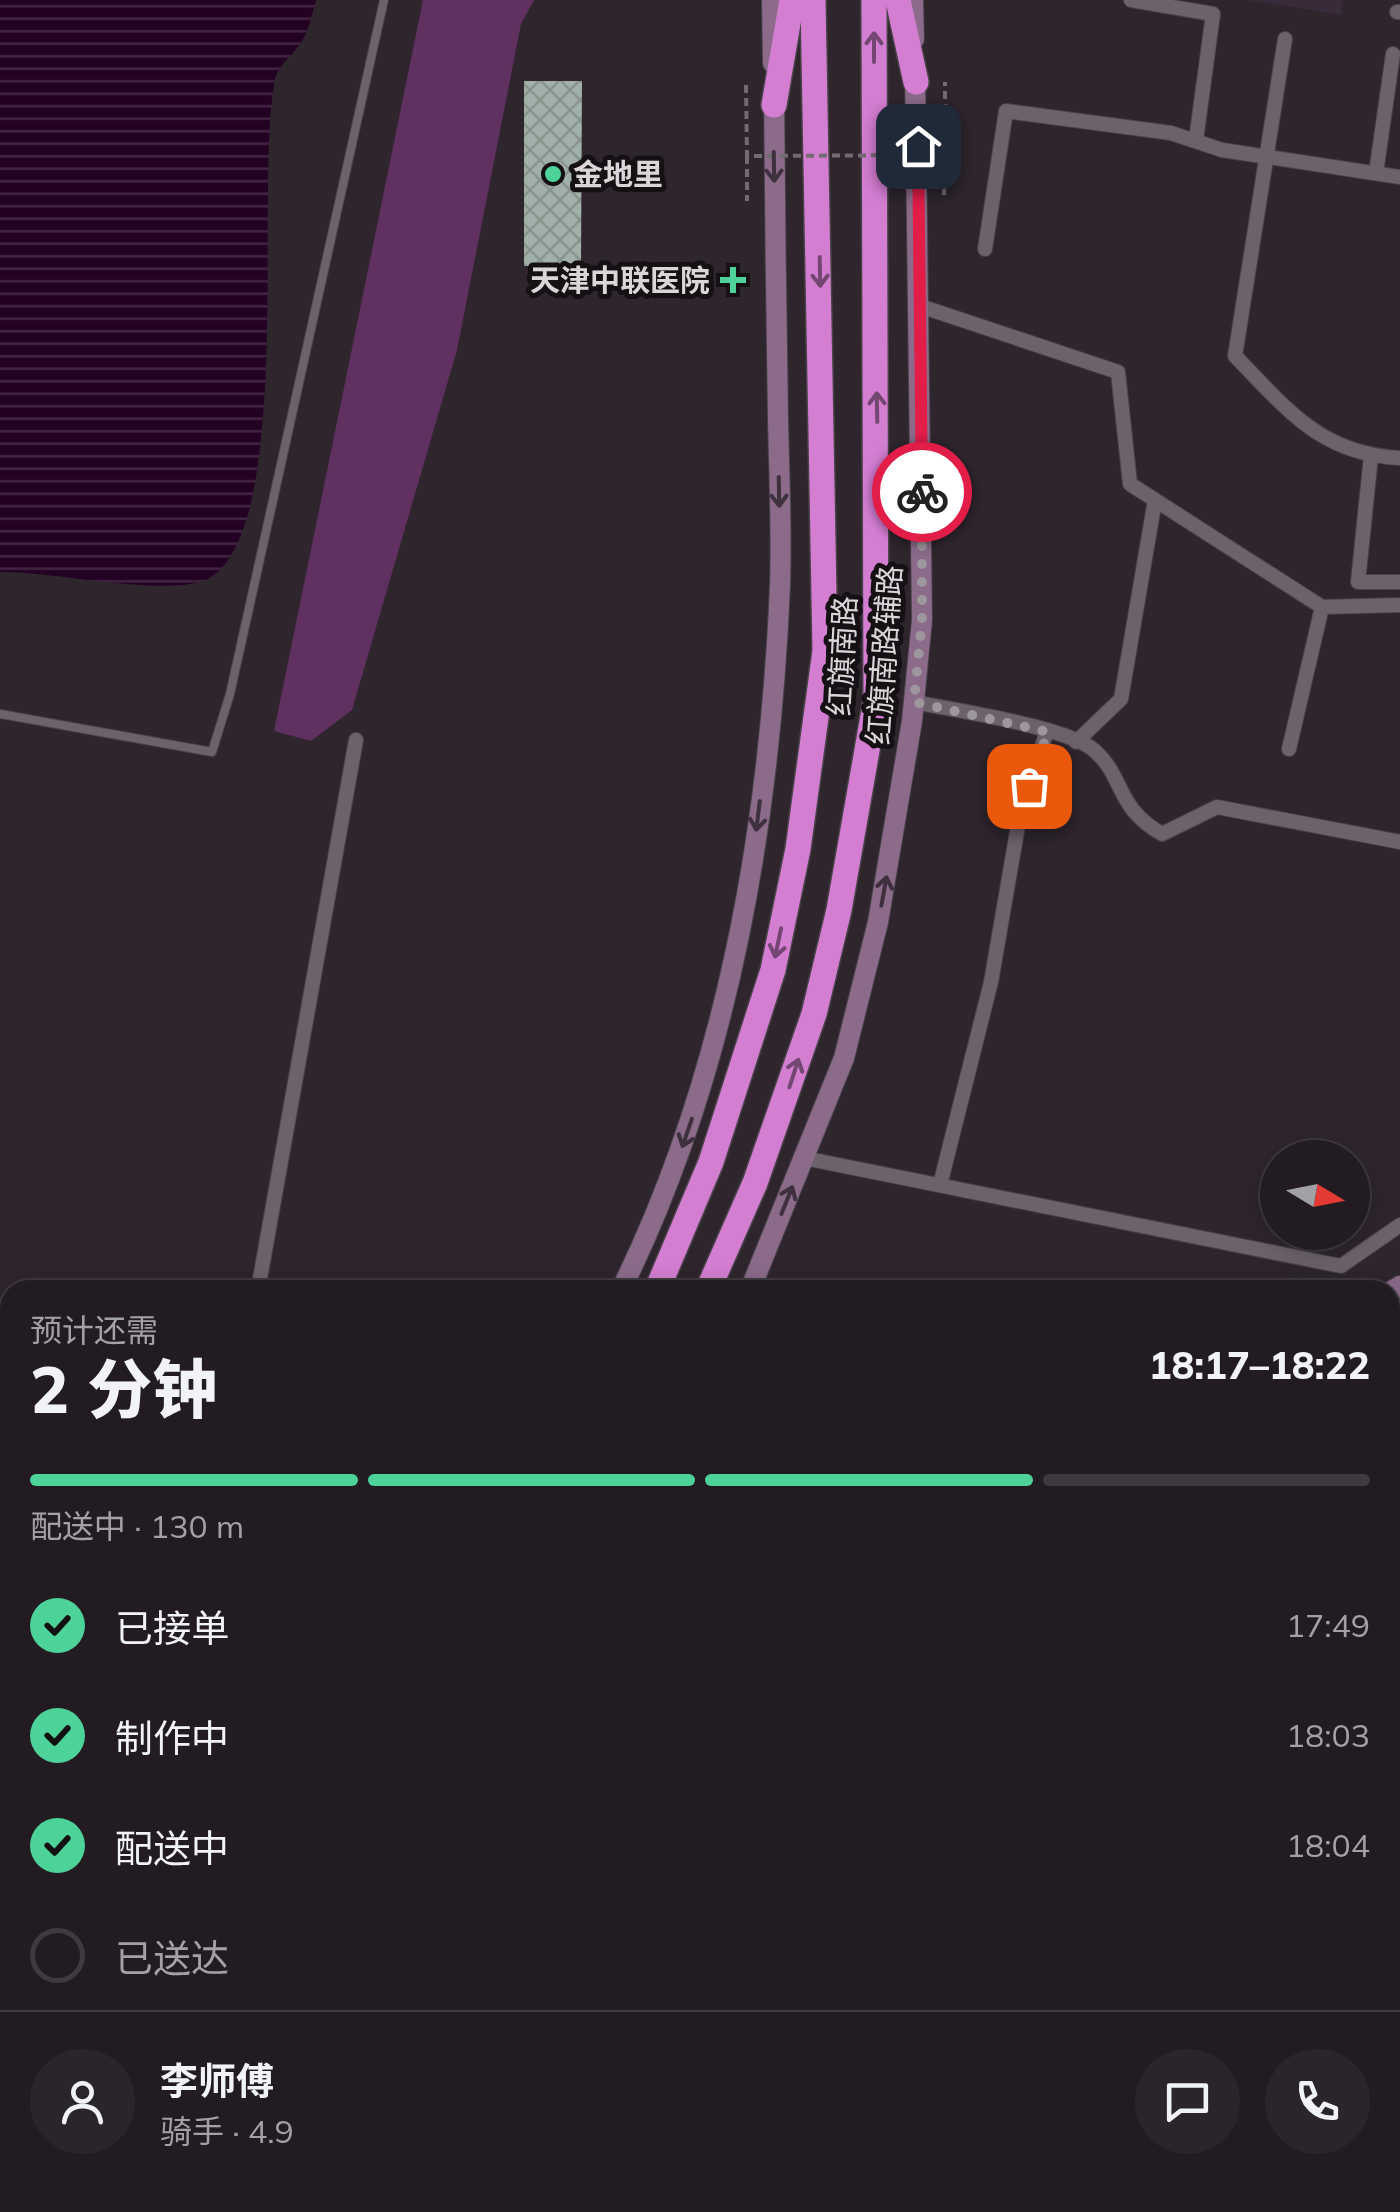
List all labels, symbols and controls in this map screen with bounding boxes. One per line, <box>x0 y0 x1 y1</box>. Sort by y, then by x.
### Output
one-way arrow <box>864 32 884 64</box>
pin <box>876 104 961 189</box>
icon: home <box>891 119 946 174</box>
one-way arrow <box>765 151 784 183</box>
place label: 金地里 <box>573 155 663 193</box>
marker: 金地里 <box>542 163 564 185</box>
one-way arrow <box>810 256 829 288</box>
place label: 天津中联医院 <box>530 261 710 299</box>
marker: 天津中联医院 <box>720 267 746 293</box>
one-way arrow <box>868 392 887 424</box>
courier <box>872 442 972 542</box>
icon: bike <box>895 465 950 520</box>
one-way arrow <box>770 476 788 508</box>
street label: 红旗南路辅路 <box>859 564 909 746</box>
street label: 红旗南路 <box>820 595 864 717</box>
pin <box>987 744 1072 829</box>
icon: bag <box>1002 759 1057 814</box>
one-way arrow <box>748 800 767 832</box>
one-way arrow <box>875 875 894 907</box>
one-way arrow <box>768 927 787 959</box>
one-way arrow <box>787 1057 805 1089</box>
one-way arrow <box>676 1116 694 1148</box>
north arrow <box>1260 1140 1370 1250</box>
map controls <box>1260 1140 1370 1250</box>
one-way arrow <box>780 1185 798 1216</box>
text: 预计还需 <box>30 1310 158 1350</box>
text: 18:17–18:22 <box>1149 1341 1370 1389</box>
text: 2 分钟 <box>30 1348 217 1429</box>
text: 配送中 · 130 m <box>30 1506 244 1546</box>
icon: check <box>30 1598 85 1653</box>
text: 已接单 <box>115 1604 229 1652</box>
text: 17:49 <box>1286 1605 1370 1645</box>
icon: check <box>30 1708 85 1763</box>
text: 制作中 <box>115 1714 229 1762</box>
text: 18:03 <box>1286 1715 1370 1755</box>
icon: check <box>30 1818 85 1873</box>
text: 配送中 <box>115 1824 229 1872</box>
text: 18:04 <box>1286 1825 1370 1865</box>
text: 已送达 <box>115 1934 229 1982</box>
button: person <box>30 2049 135 2154</box>
button: chat <box>1135 2049 1240 2154</box>
button: phone <box>1265 2049 1370 2154</box>
text: 李师傅 <box>160 2057 274 2105</box>
text: 骑手 · 4.9 <box>160 2111 294 2151</box>

